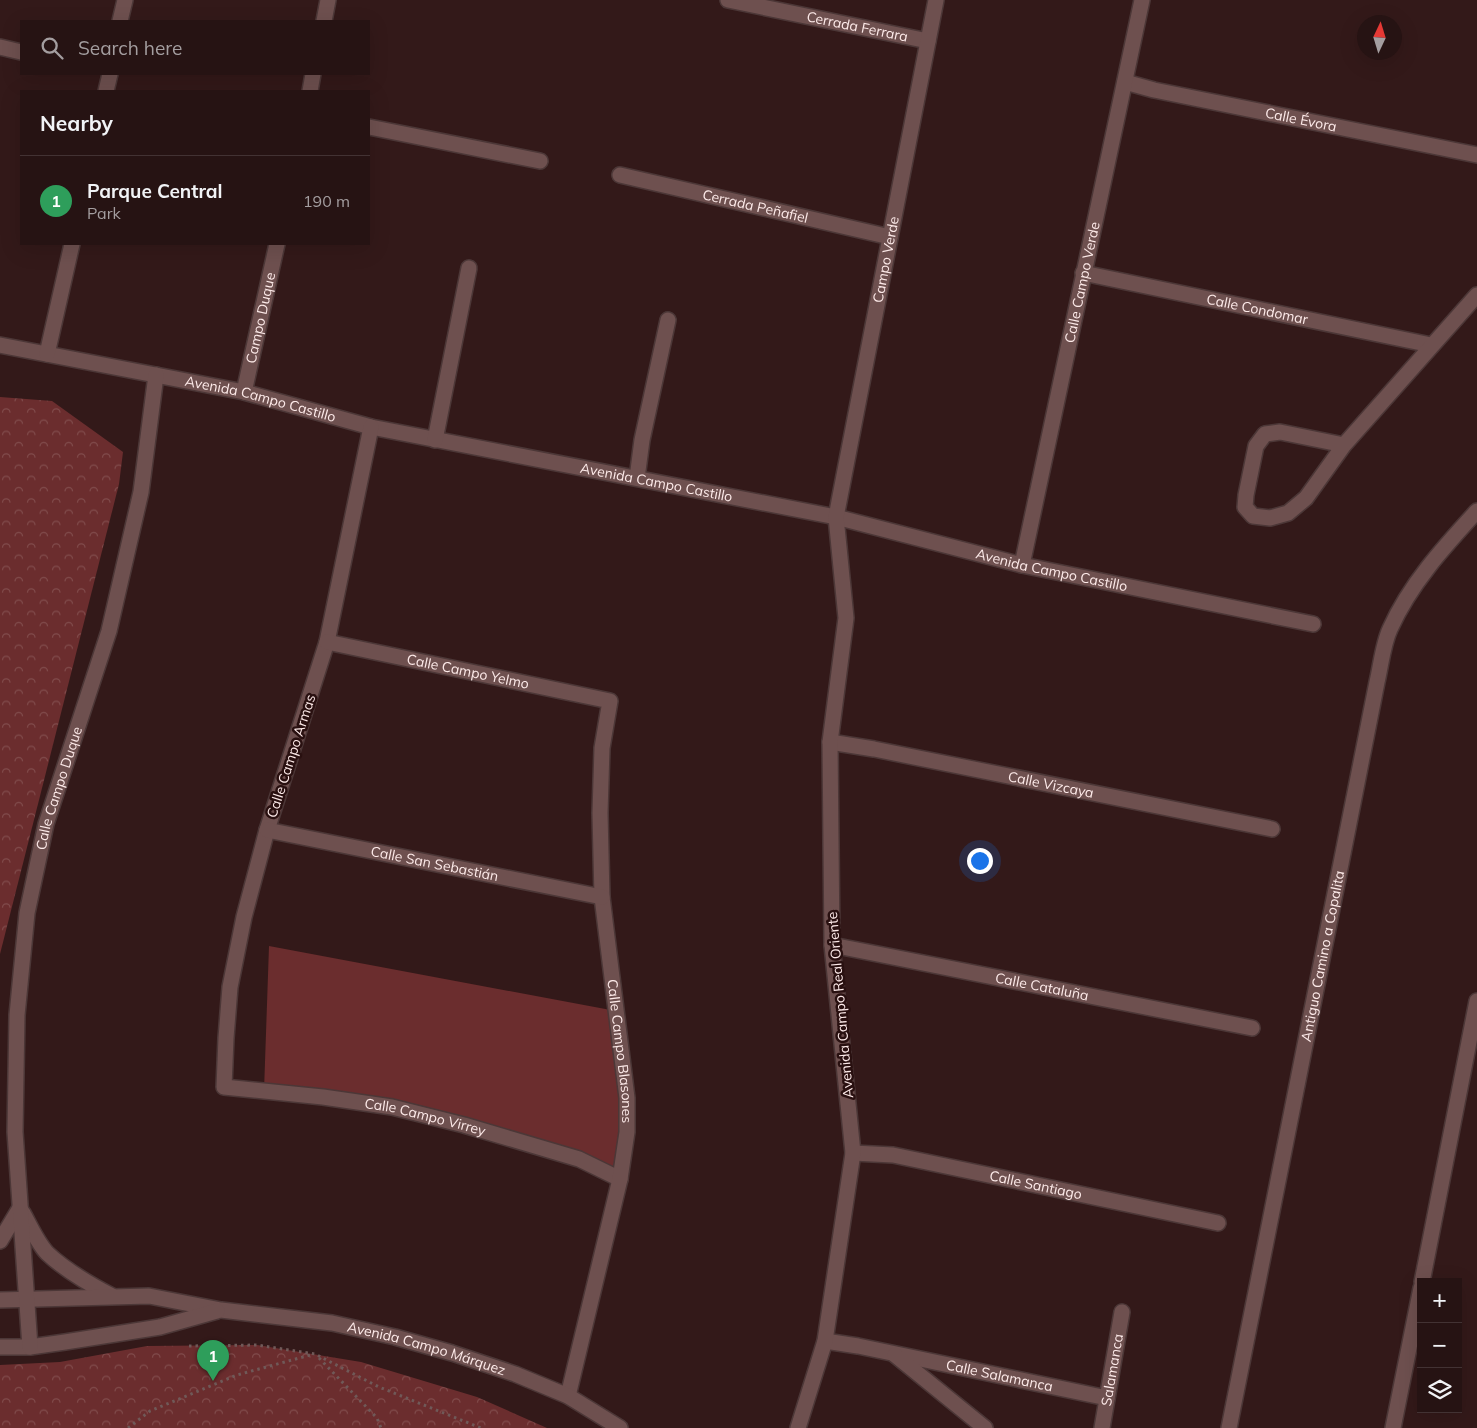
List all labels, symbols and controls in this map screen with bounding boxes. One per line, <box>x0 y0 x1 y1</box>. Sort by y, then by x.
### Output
street label: Cerrada Ferrara <box>805 7 910 46</box>
north arrow <box>1357 15 1402 60</box>
search box <box>20 20 370 75</box>
icon: search <box>38 34 66 62</box>
text: Search here <box>78 36 182 60</box>
street label: Calle Évora <box>1264 104 1338 136</box>
text: Nearby <box>40 110 113 136</box>
text: Parque Central <box>87 179 223 203</box>
street label: Cerrada Peñafiel <box>701 185 810 227</box>
text: 1 <box>51 191 61 211</box>
text: 190 m <box>303 191 350 211</box>
text: Park <box>87 203 121 223</box>
street label: Campo Verde <box>869 215 903 304</box>
street label: Calle Campo Verde <box>1060 220 1104 345</box>
street label: Campo Duque <box>242 271 279 365</box>
street label: Calle Condomar <box>1205 290 1311 329</box>
street label: Avenida Campo Castillo <box>184 372 338 426</box>
street label: Avenida Campo Castillo <box>579 459 734 506</box>
street label: Avenida Campo Castillo <box>974 544 1129 595</box>
street label: Calle Campo Yelmo <box>405 650 531 693</box>
street label: Calle Campo Armas <box>263 692 319 820</box>
street label: Calle Campo Duque <box>32 724 86 852</box>
street label: Calle Vizcaya <box>1007 767 1095 802</box>
street label: Calle San Sebastián <box>369 842 500 885</box>
your location <box>967 848 993 874</box>
street label: Antiguo Camino a Copalita <box>1297 869 1348 1043</box>
street label: Avenida Campo Real Oriente <box>823 911 857 1099</box>
street label: Calle Cataluña <box>994 968 1090 1005</box>
street label: Calle Campo Blasones <box>603 978 636 1123</box>
street label: Calle Campo Virrey <box>363 1094 488 1140</box>
street label: Calle Santiago <box>988 1166 1084 1203</box>
map controls <box>1417 1278 1462 1413</box>
button: + <box>1417 1278 1462 1323</box>
street label: Avenida Campo Márquez <box>346 1318 508 1379</box>
button: − <box>1417 1323 1462 1368</box>
street label: Salamanca <box>1097 1332 1127 1407</box>
pin: 1 <box>197 1340 229 1381</box>
street label: Calle Salamanca <box>944 1356 1055 1395</box>
button: layers <box>1417 1368 1462 1413</box>

